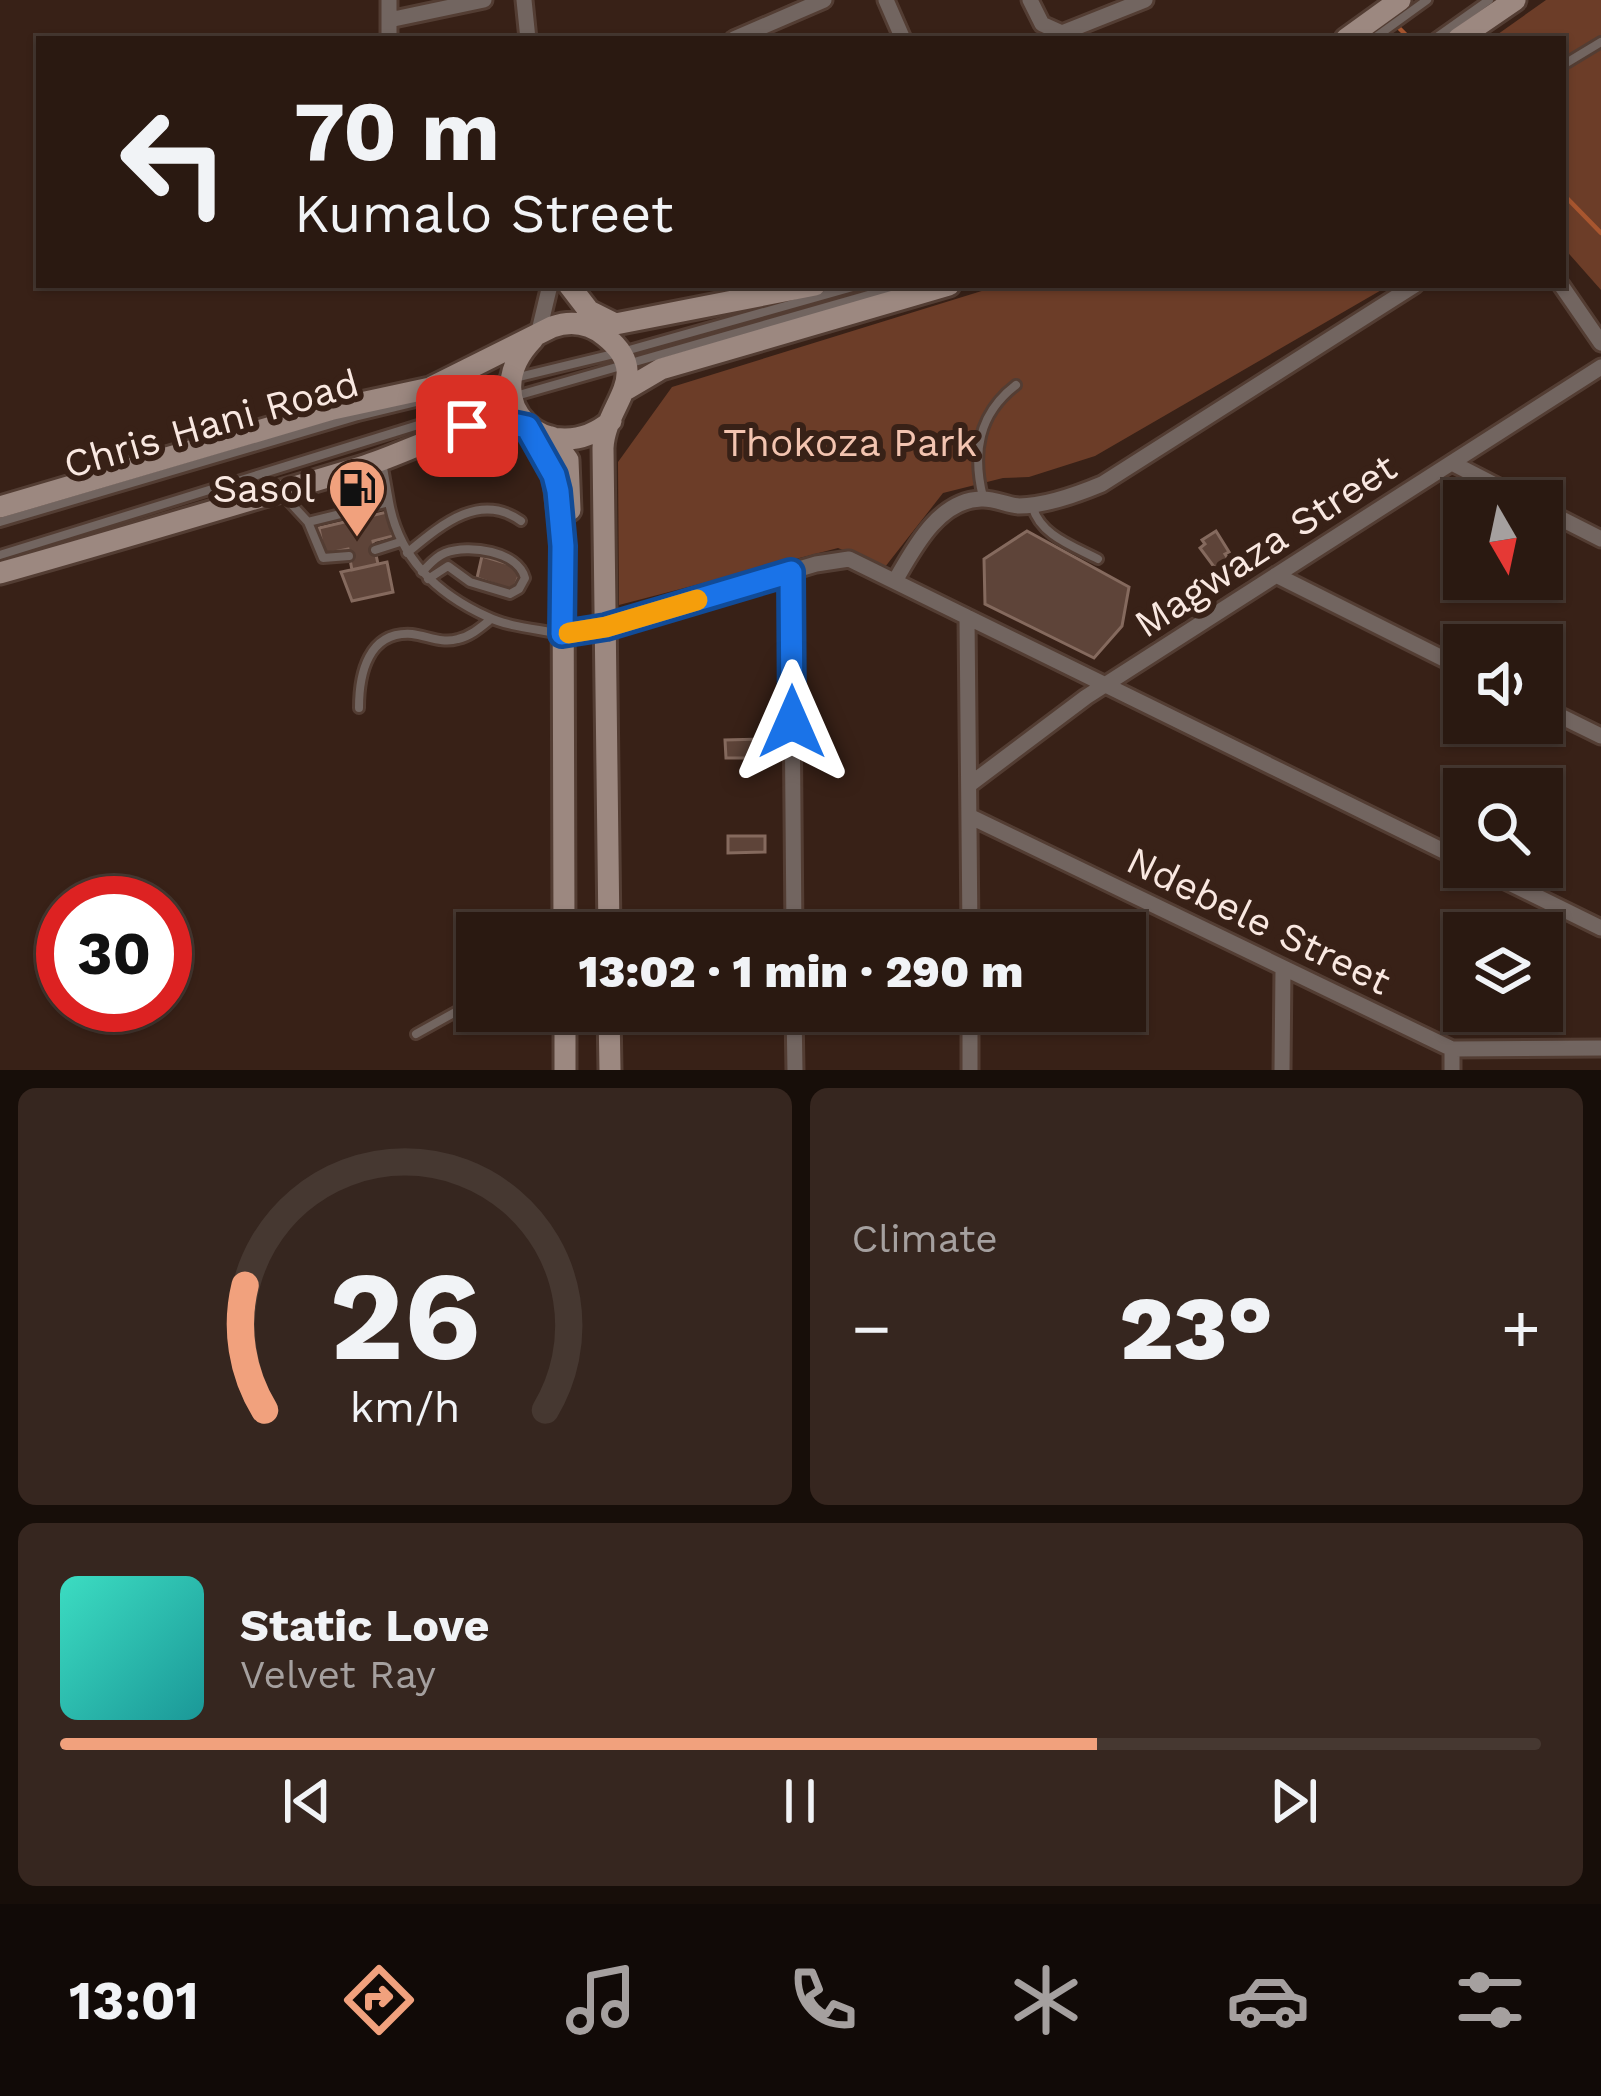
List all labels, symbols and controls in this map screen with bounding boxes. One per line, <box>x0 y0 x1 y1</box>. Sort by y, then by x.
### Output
text: 70 m <box>294 82 500 180</box>
icon: left <box>96 84 252 240</box>
text: Kumalo Street <box>294 182 673 245</box>
street label: Chris Hani Road <box>59 360 364 487</box>
pin <box>416 375 518 477</box>
icon: arrive <box>434 393 500 459</box>
park label: Thokoza Park <box>723 420 977 465</box>
street label: Magwaza Street <box>1126 444 1404 647</box>
fuel station icon: Sasol <box>326 457 388 539</box>
place label: Sasol <box>212 466 315 511</box>
north arrow <box>1443 480 1563 600</box>
map controls <box>1443 480 1563 1032</box>
button: sound <box>1443 624 1563 744</box>
position arrow <box>729 659 855 785</box>
button: search <box>1443 768 1563 888</box>
street label: Ndebele Street <box>1120 837 1398 1004</box>
speed limit sign: 30 <box>36 876 192 1032</box>
button: layers <box>1443 912 1563 1032</box>
text: 13:02 · 1 min · 290 m <box>579 945 1023 998</box>
text: Climate <box>852 1216 998 1261</box>
text: 26 <box>329 1243 480 1389</box>
text: 23° <box>1119 1275 1273 1381</box>
text: − <box>852 1290 891 1367</box>
text: + <box>1501 1290 1541 1367</box>
text: km/h <box>349 1381 460 1431</box>
text: Static Love <box>240 1599 490 1652</box>
text: Velvet Ray <box>240 1652 436 1697</box>
icon: previous <box>274 1768 340 1834</box>
icon: pause <box>767 1768 833 1834</box>
icon: next <box>1261 1768 1327 1834</box>
icon: directions <box>337 1958 421 2042</box>
icon: music <box>559 1958 643 2042</box>
icon: phone <box>781 1958 865 2042</box>
icon: climate <box>1004 1958 1088 2042</box>
icon: car <box>1226 1958 1310 2042</box>
icon: filters <box>1448 1958 1532 2042</box>
text: 13:01 <box>69 1969 199 2032</box>

